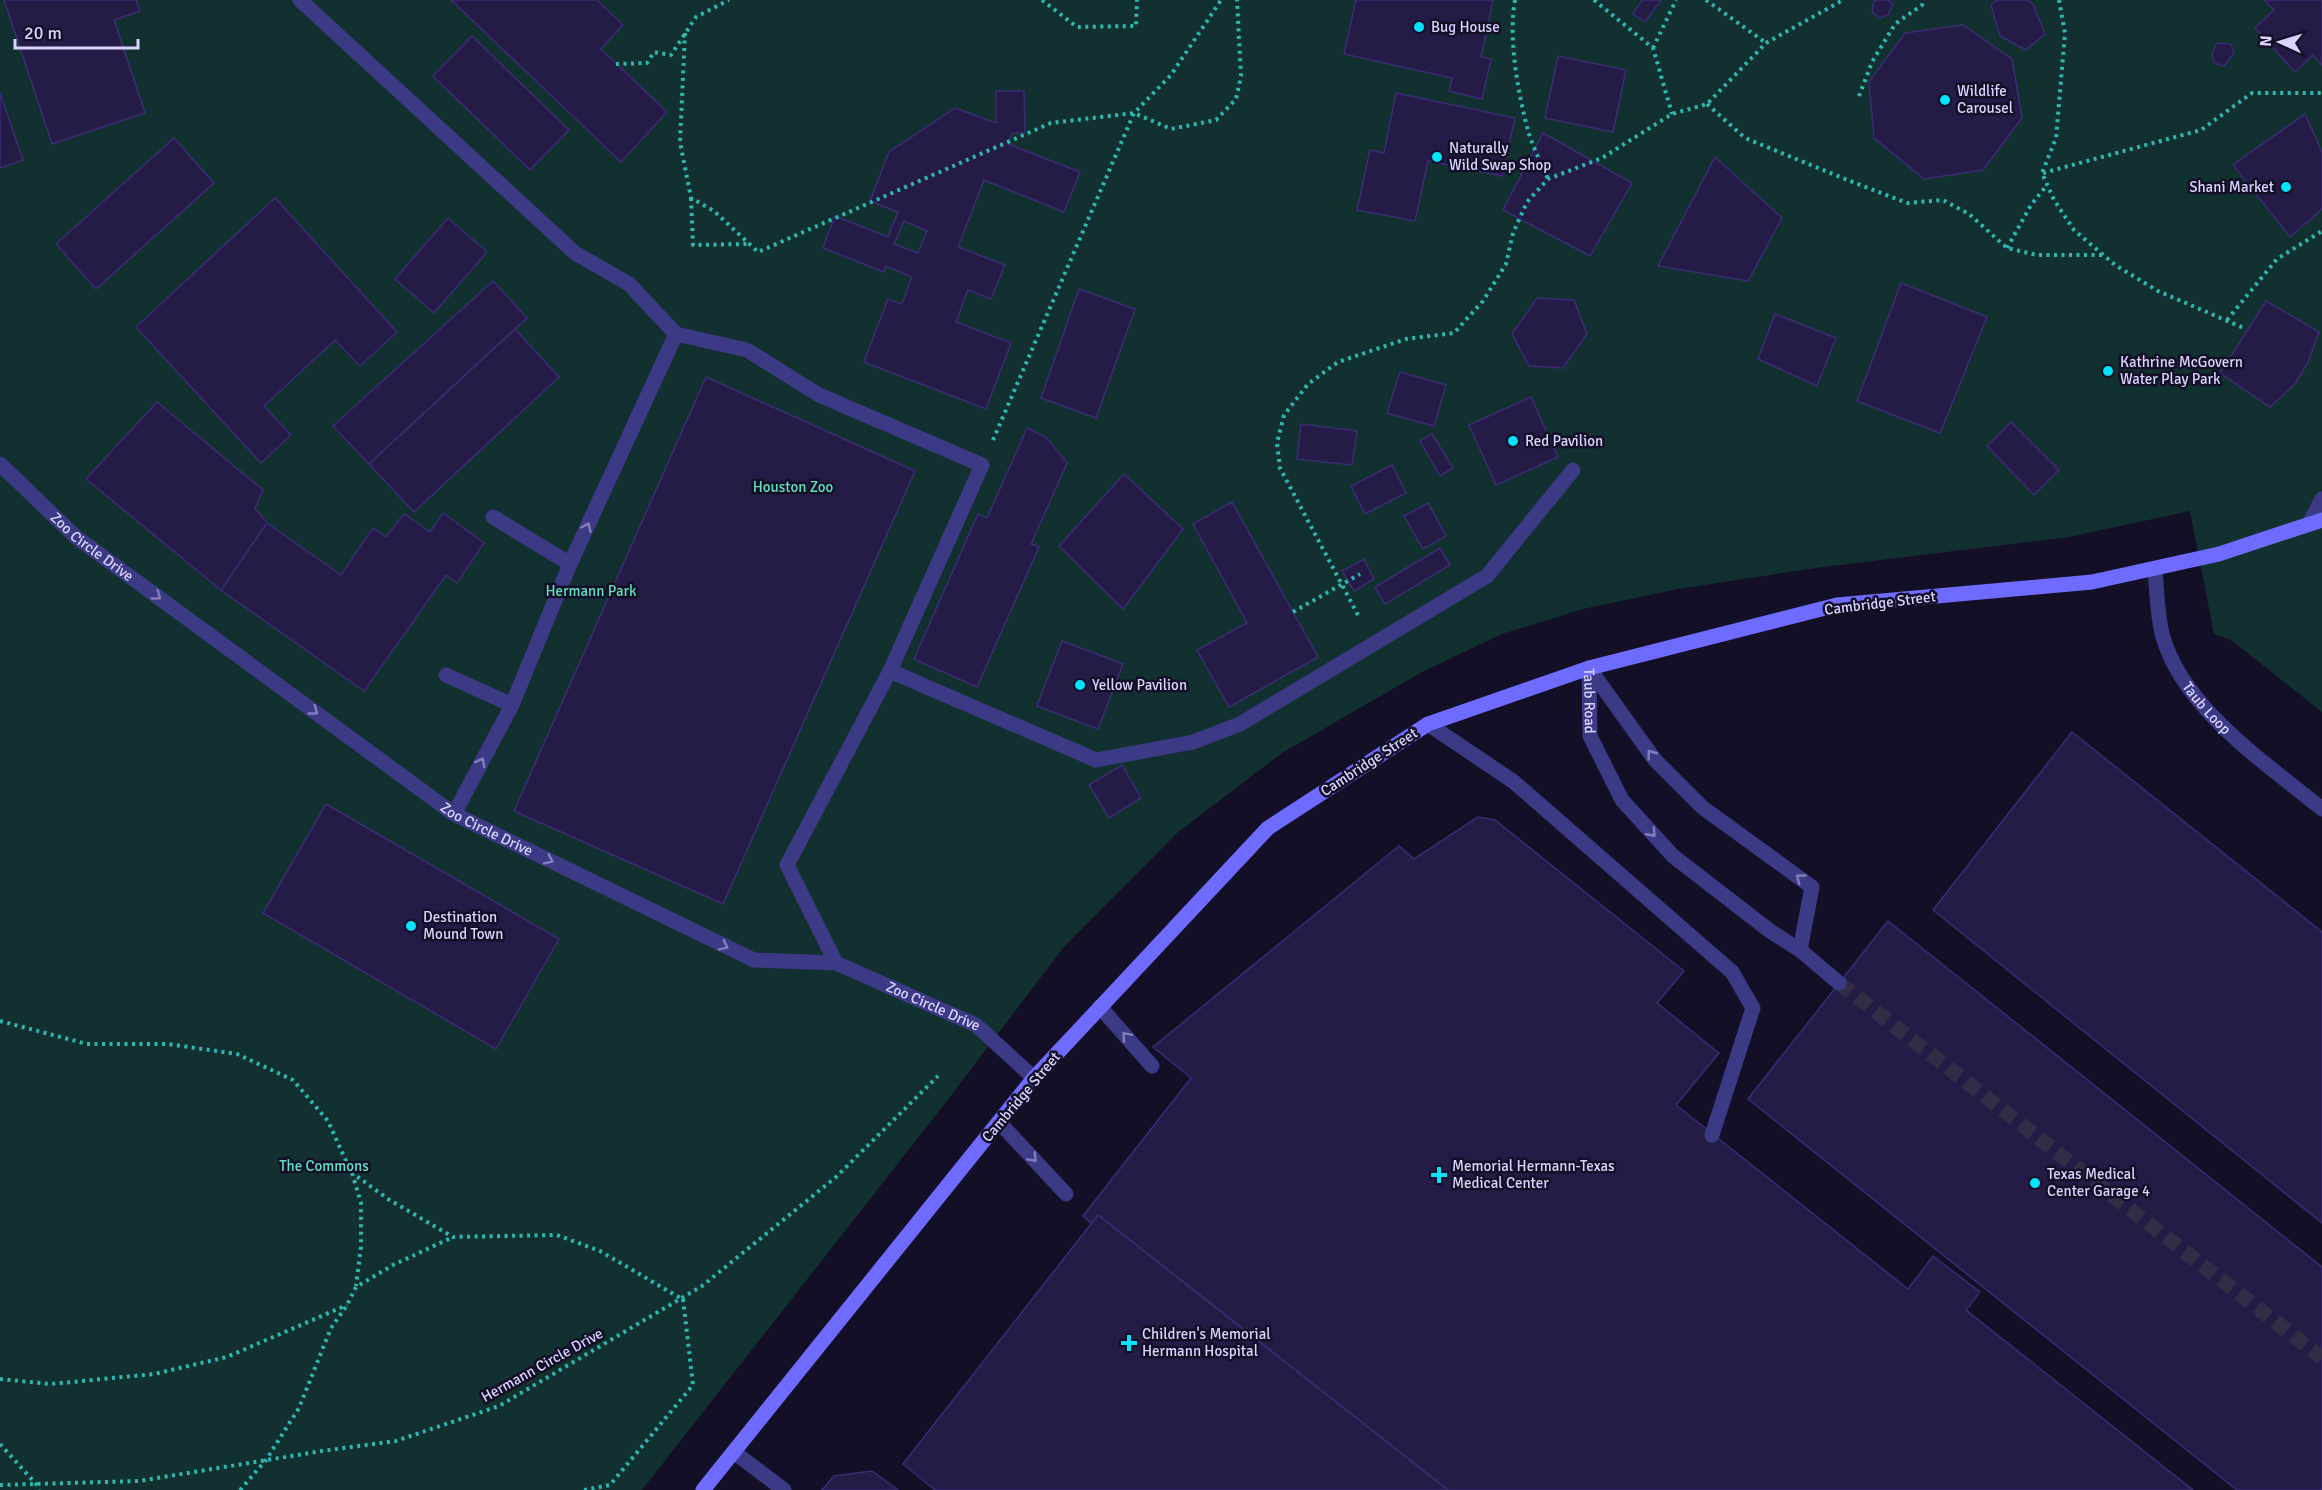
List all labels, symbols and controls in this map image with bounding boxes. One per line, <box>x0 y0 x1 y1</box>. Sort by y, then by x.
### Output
scale bar <box>15 12 138 50</box>
north arrow <box>2250 12 2310 72</box>
place label: Bug House <box>1431 18 1500 36</box>
marker: Bug House <box>1412 20 1426 34</box>
text: 20 m <box>24 22 62 44</box>
text: N <box>2256 35 2276 47</box>
place label: Wildlife Carousel <box>1957 82 2013 117</box>
marker: Wildlife Carousel <box>1938 93 1952 107</box>
place label: Naturally Wild Swap Shop <box>1449 139 1551 174</box>
marker: Naturally Wild Swap Shop <box>1430 150 1444 164</box>
place label: Shani Market <box>2189 178 2274 196</box>
marker: Shani Market <box>2279 180 2293 194</box>
place label: Kathrine McGovern Water Play Park <box>2120 353 2243 388</box>
marker: Kathrine McGovern Water Play Park <box>2101 364 2115 378</box>
place label: Red Pavilion <box>1525 432 1603 450</box>
marker: Red Pavilion <box>1506 434 1520 448</box>
park label: Houston Zoo <box>753 478 834 496</box>
street label: Zoo Circle Drive <box>47 508 137 585</box>
one-way arrow <box>580 522 592 533</box>
park label: Hermann Park <box>545 582 637 600</box>
street label: Cambridge Street <box>1823 587 1937 619</box>
one-way arrow <box>151 589 162 600</box>
street label: Taub Road <box>1580 668 1599 734</box>
place label: Yellow Pavilion <box>1092 676 1187 694</box>
marker: Yellow Pavilion <box>1073 678 1087 692</box>
street label: Taub Loop <box>2179 678 2235 738</box>
one-way arrow <box>308 704 319 715</box>
street label: Cambridge Street <box>1317 724 1421 800</box>
one-way arrow <box>1647 749 1658 760</box>
one-way arrow <box>474 757 486 768</box>
street label: Zoo Circle Drive <box>437 798 536 860</box>
one-way arrow <box>1645 826 1656 837</box>
one-way arrow <box>543 853 554 865</box>
one-way arrow <box>1795 874 1806 885</box>
place label: Destination Mound Town <box>423 908 503 943</box>
marker: Destination Mound Town <box>404 919 418 933</box>
one-way arrow <box>718 938 729 950</box>
street label: Zoo Circle Drive <box>883 977 983 1035</box>
one-way arrow <box>1122 1032 1133 1043</box>
street label: Cambridge Street <box>978 1048 1064 1146</box>
one-way arrow <box>1025 1151 1036 1162</box>
park label: The Commons <box>279 1157 369 1175</box>
place label: Memorial Hermann-Texas Medical Center <box>1452 1157 1615 1192</box>
place label: Texas Medical Center Garage 4 <box>2047 1165 2150 1200</box>
marker: Memorial Hermann-Texas Medical Center <box>1430 1166 1448 1184</box>
marker: Texas Medical Center Garage 4 <box>2028 1176 2042 1190</box>
street label: Hermann Circle Drive <box>478 1324 606 1406</box>
place label: Children's Memorial Hermann Hospital <box>1142 1325 1271 1360</box>
marker: Children's Memorial Hermann Hospital <box>1120 1334 1138 1352</box>

